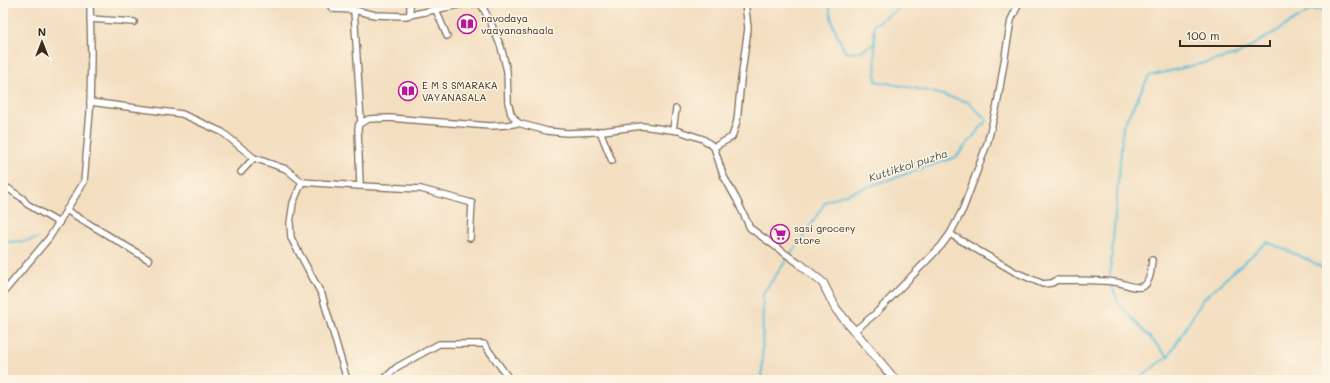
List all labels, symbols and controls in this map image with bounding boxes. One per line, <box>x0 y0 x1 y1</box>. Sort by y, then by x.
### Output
place label: navodaya vaayanashaala <box>481 11 554 37</box>
library icon: navodaya vaayanashaala <box>456 13 478 35</box>
north arrow <box>22 22 62 62</box>
scale bar <box>1180 22 1270 48</box>
text: N <box>38 24 46 39</box>
text: 100 m <box>1186 27 1220 43</box>
place label: E M S SMARAKA VAYANASALA <box>422 78 498 104</box>
library icon: E M S SMARAKA VAYANASALA <box>397 80 419 102</box>
water label: Kuttikkol puzha <box>867 145 950 185</box>
place label: sasi grocery store <box>794 221 855 247</box>
supermarket icon: sasi grocery store <box>769 223 791 245</box>

